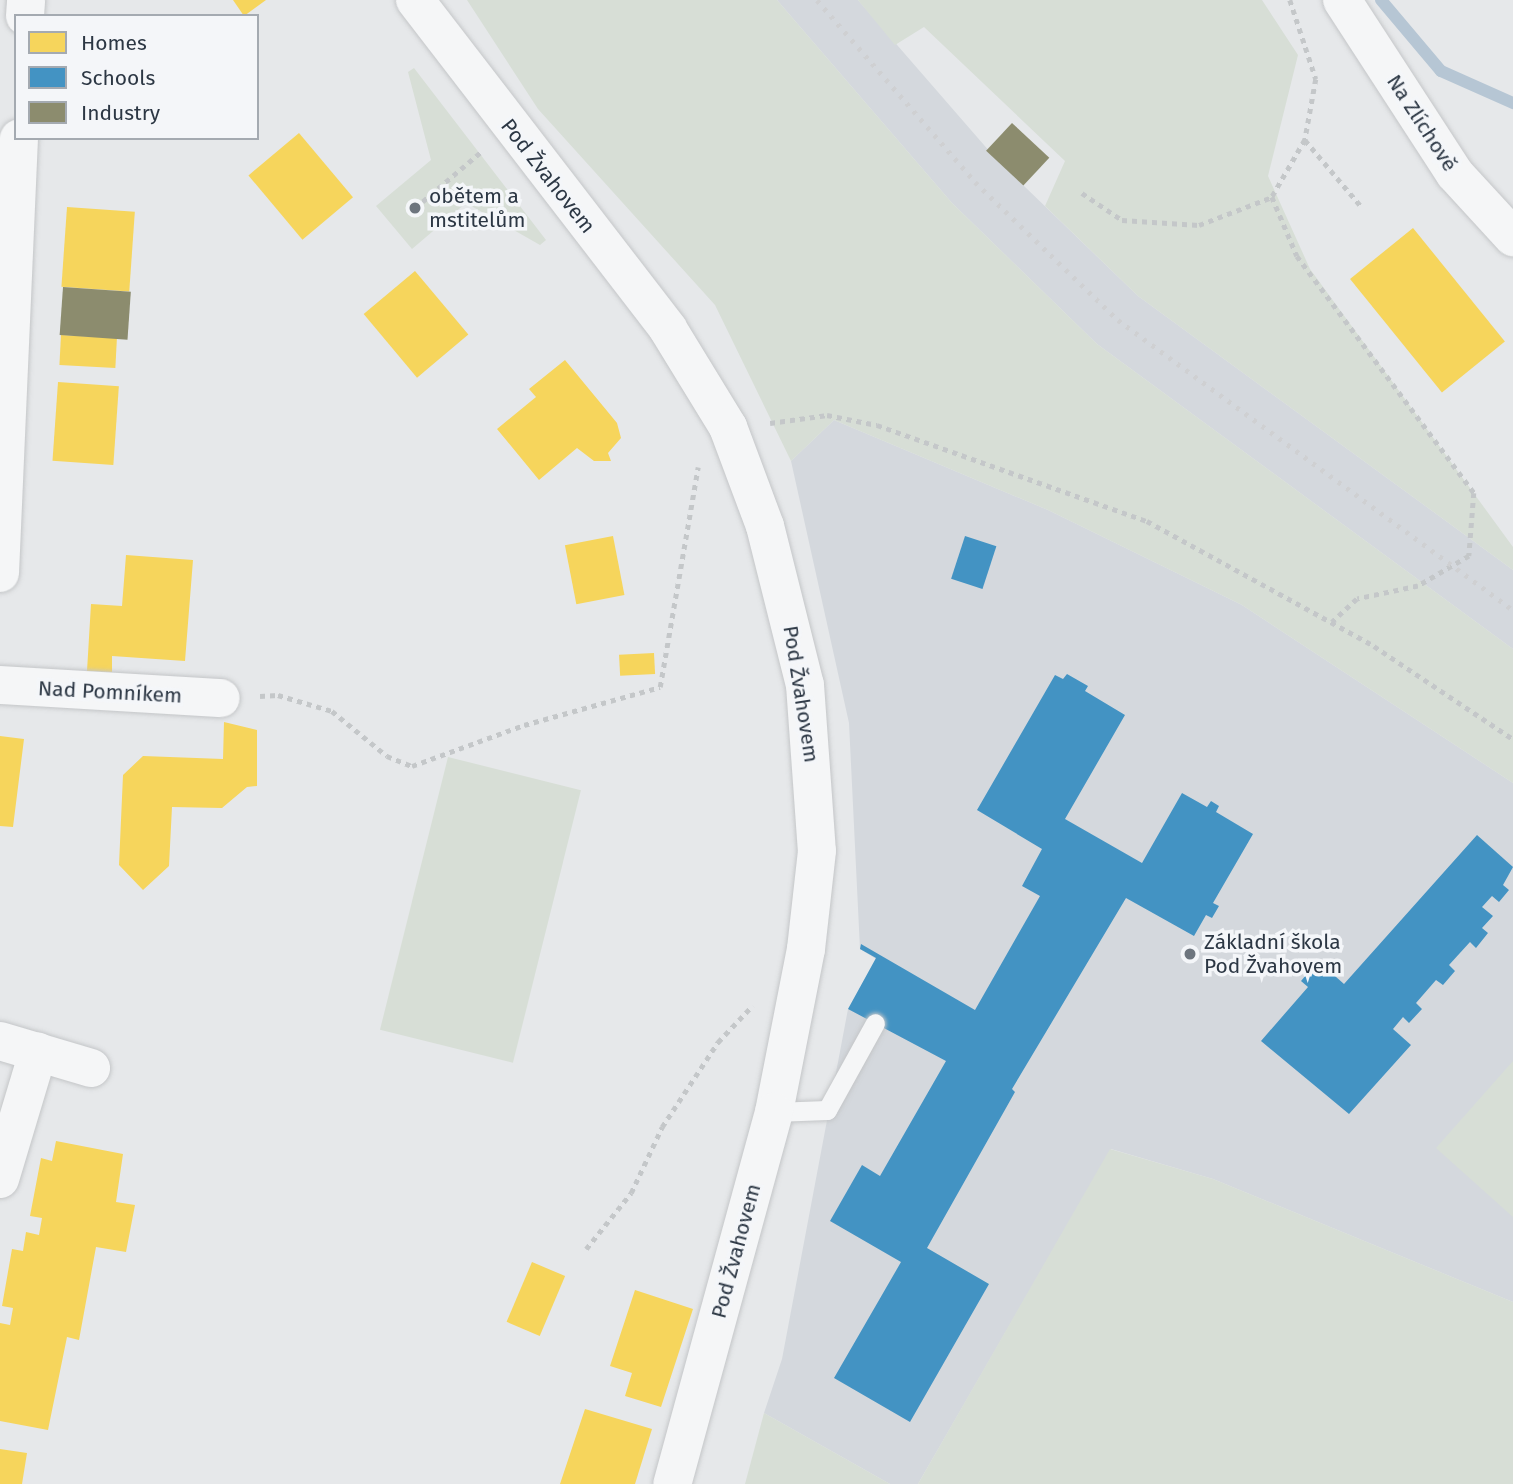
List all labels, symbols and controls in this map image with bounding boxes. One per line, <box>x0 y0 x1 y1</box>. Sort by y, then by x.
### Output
legend <box>14 14 259 140</box>
text: Homes <box>81 30 147 56</box>
text: Schools <box>81 65 155 91</box>
street label: Na Zlíchově <box>1381 70 1463 176</box>
text: Industry <box>81 100 160 126</box>
street label: Pod Žvahovem <box>496 114 600 238</box>
place label: obětem a mstitelům <box>429 183 525 233</box>
marker: obětem a mstitelům <box>407 200 423 216</box>
street label: Pod Žvahovem <box>778 624 824 764</box>
street label: Nad Pomníkem <box>37 676 183 708</box>
place label: Základní škola Pod Žvahovem <box>1204 929 1342 979</box>
marker: Základní škola Pod Žvahovem <box>1182 946 1198 962</box>
street label: Pod Žvahovem <box>706 1181 766 1321</box>

